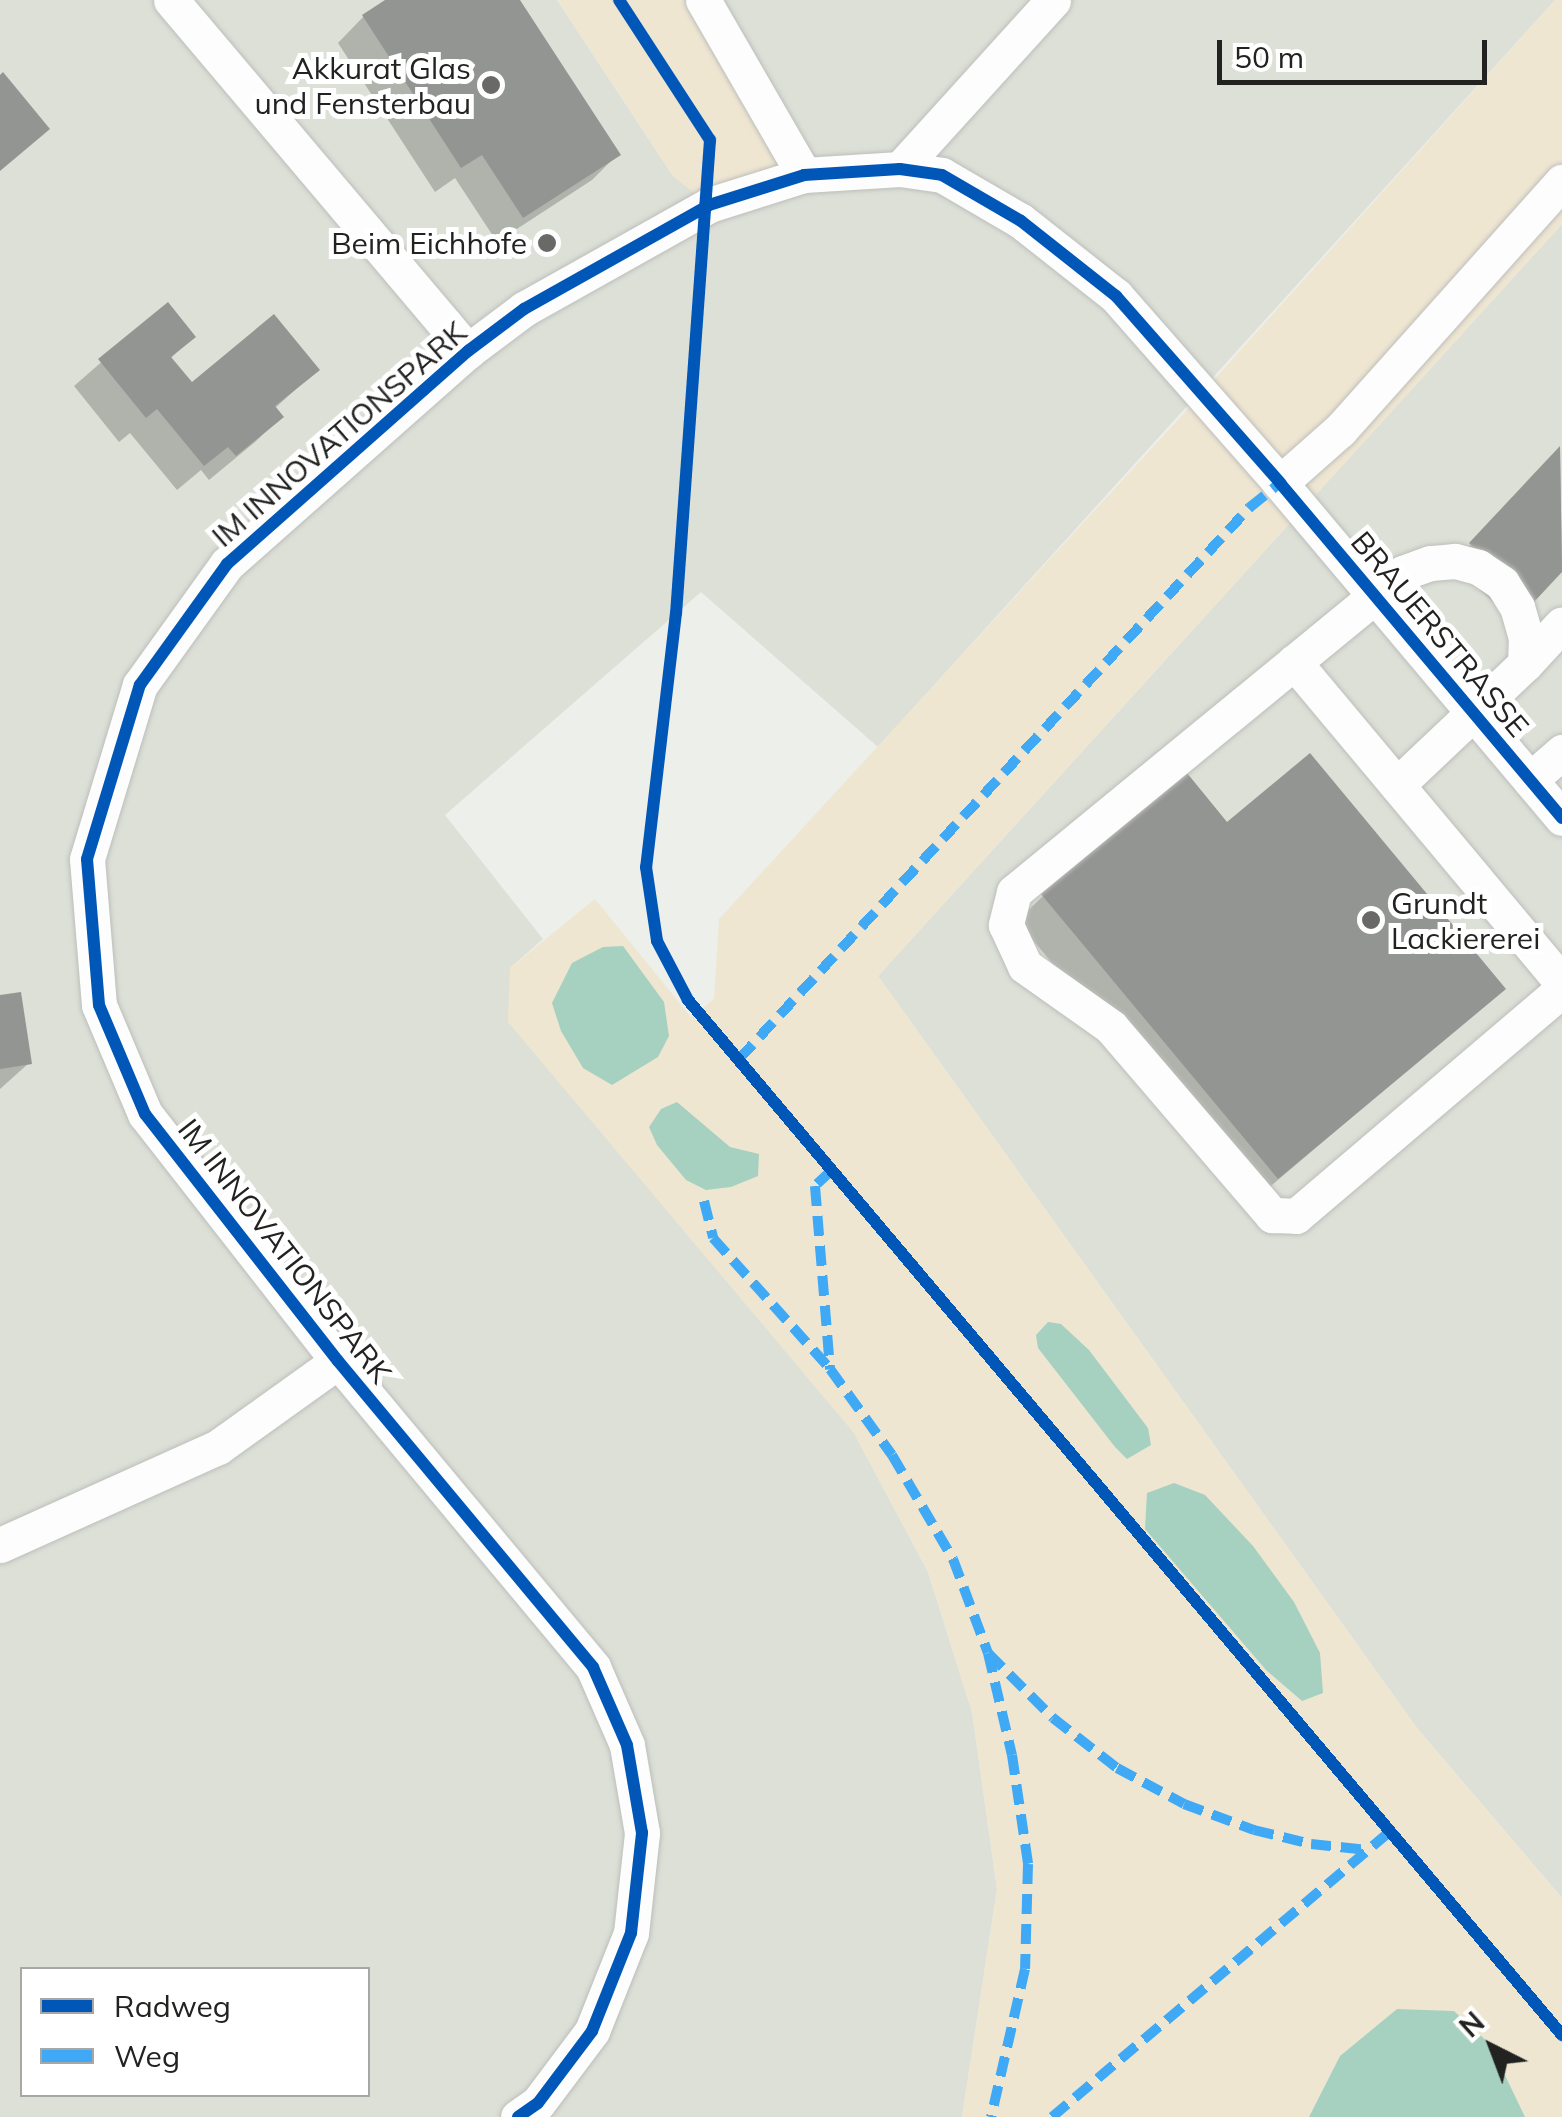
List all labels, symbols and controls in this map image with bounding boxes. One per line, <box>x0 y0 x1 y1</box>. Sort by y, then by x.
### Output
scale bar <box>1222 20 1492 82</box>
text: 50 m <box>1234 38 1304 76</box>
place label: Akkurat Glas und Fensterbau <box>254 50 471 120</box>
marker: Akkurat Glas und Fensterbau <box>480 74 502 96</box>
place label: Beim Eichhofe <box>331 225 527 261</box>
marker: Beim Eichhofe <box>536 232 558 254</box>
street label: IM INNOVATIONSPARK <box>205 314 473 554</box>
street label: BRAUERSTRASSE <box>1344 524 1536 744</box>
place label: Grundt Lackiererei <box>1391 885 1540 956</box>
marker: Grundt Lackiererei <box>1360 909 1382 931</box>
street label: IM INNOVATIONSPARK <box>171 1112 399 1390</box>
legend <box>20 1967 370 2097</box>
text: Radweg <box>114 1987 231 2025</box>
north arrow <box>1442 1997 1542 2097</box>
text: N <box>1452 2004 1491 2044</box>
text: Weg <box>114 2037 180 2075</box>

